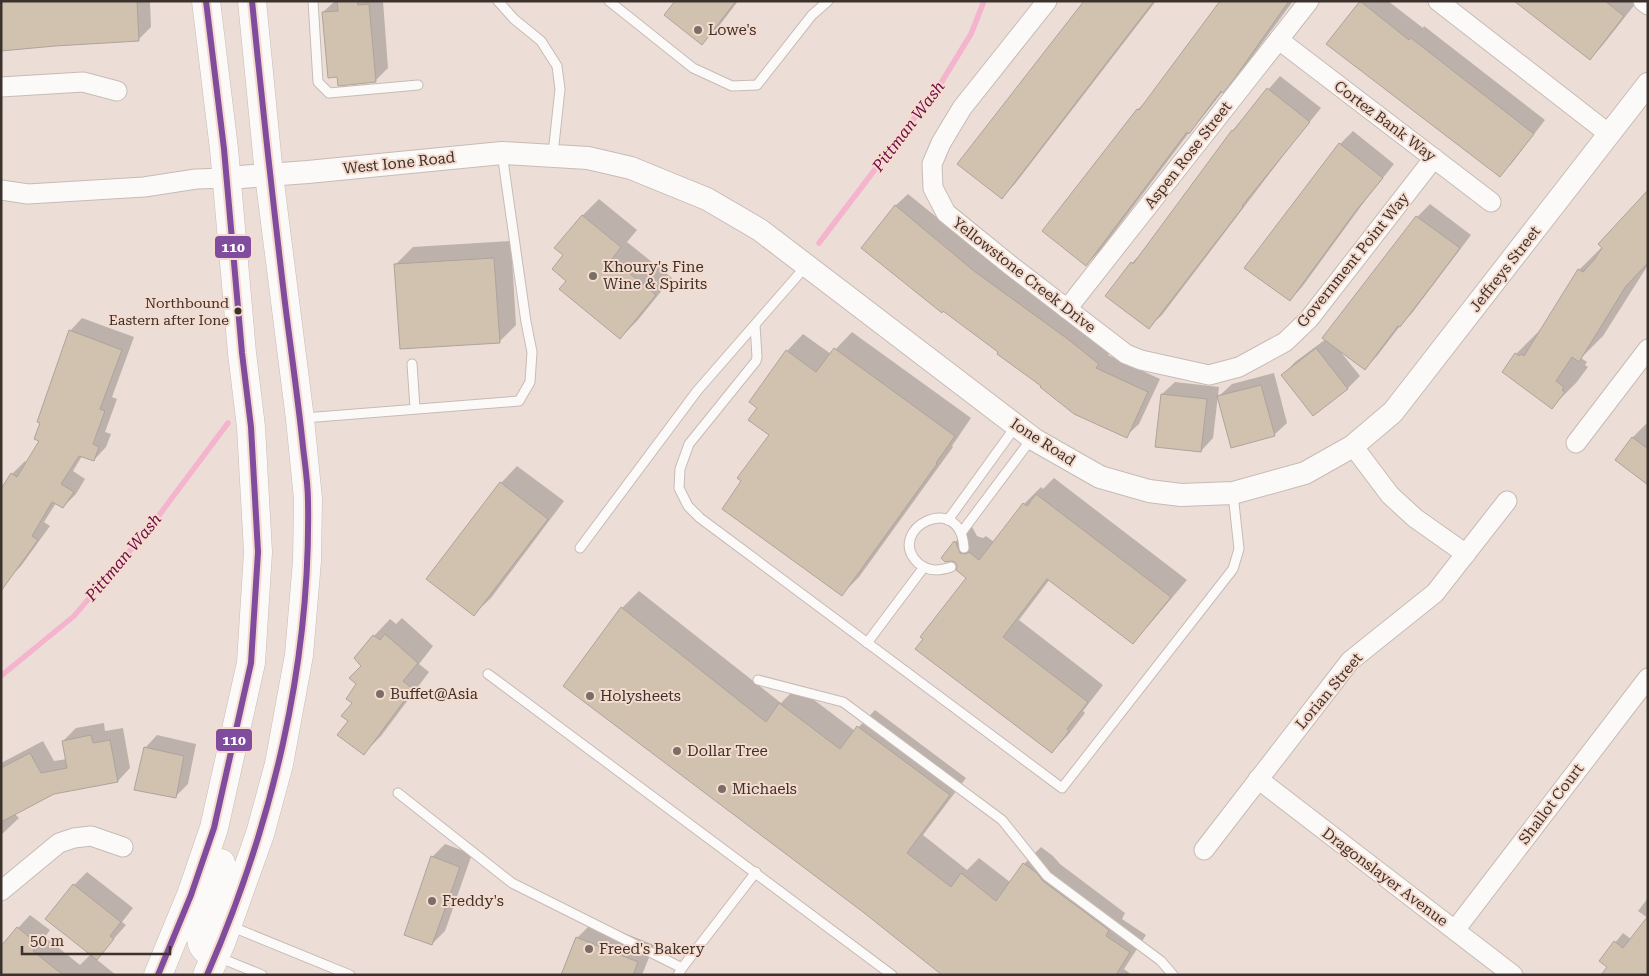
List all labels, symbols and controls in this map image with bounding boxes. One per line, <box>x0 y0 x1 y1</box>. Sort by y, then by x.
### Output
place label: Lowe's <box>708 21 756 39</box>
marker: Lowe's <box>692 24 704 36</box>
water label: Pittman Wash <box>868 77 949 176</box>
street label: Cortez Bank Way <box>1330 77 1440 165</box>
street label: Aspen Rose Street <box>1141 98 1236 212</box>
street label: West Ione Road <box>342 148 456 178</box>
street label: Government Point Way <box>1293 189 1413 331</box>
street label: Yellowstone Creek Drive <box>949 213 1099 337</box>
street label: Jeffreys Street <box>1466 222 1544 316</box>
line badge: 110 <box>214 235 252 259</box>
text: 110 <box>221 239 245 255</box>
place label: Khoury's Fine Wine & Spirits <box>603 258 707 293</box>
marker: Khoury's Fine Wine & Spirits <box>587 270 599 282</box>
place label: Northbound Eastern after Ione <box>109 295 229 328</box>
marker: Northbound Eastern after Ione <box>233 306 243 316</box>
street label: Ione Road <box>1007 415 1079 470</box>
water label: Pittman Wash <box>81 510 166 606</box>
street label: Lorian Street <box>1292 649 1366 733</box>
place label: Buffet@Asia <box>390 685 478 703</box>
place label: Holysheets <box>600 687 681 705</box>
marker: Buffet@Asia <box>374 688 386 700</box>
marker: Holysheets <box>584 690 596 702</box>
line badge: 110 <box>215 728 253 752</box>
text: 110 <box>222 732 246 748</box>
place label: Dollar Tree <box>687 742 768 760</box>
marker: Dollar Tree <box>671 745 683 757</box>
street label: Shallot Court <box>1515 760 1587 848</box>
place label: Michaels <box>732 780 797 798</box>
marker: Michaels <box>716 783 728 795</box>
street label: Dragonslayer Avenue <box>1319 824 1451 930</box>
place label: Freddy's <box>442 892 504 910</box>
marker: Freddy's <box>426 895 438 907</box>
scale bar <box>22 924 170 956</box>
text: 50 m <box>30 932 65 950</box>
place label: Freed's Bakery <box>599 940 705 958</box>
marker: Freed's Bakery <box>583 943 595 955</box>

